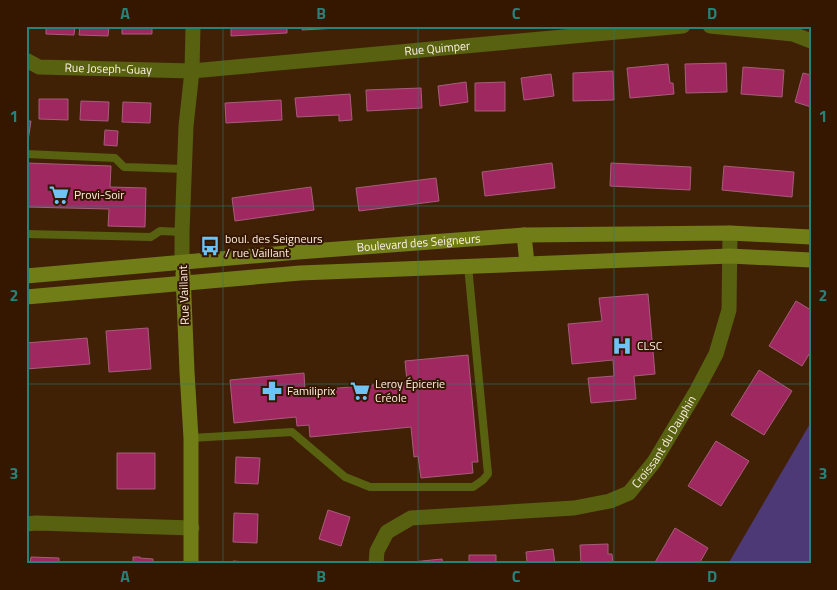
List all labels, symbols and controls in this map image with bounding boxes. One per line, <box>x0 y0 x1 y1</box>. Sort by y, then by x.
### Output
text: A <box>120 1 130 25</box>
text: B <box>316 1 326 25</box>
text: C <box>512 1 521 25</box>
text: D <box>707 1 717 25</box>
street label: Rue Quimper <box>403 36 471 61</box>
street label: Rue Joseph-Guay <box>64 58 152 79</box>
text: 1 <box>10 104 18 128</box>
text: 1 <box>819 104 827 128</box>
supermarket icon: Provi-Soir <box>48 184 70 206</box>
place label: Provi-Soir <box>74 185 124 204</box>
street label: Boulevard des Seigneurs <box>356 228 482 257</box>
place label: boul. des Seigneurs / rue Vaillant <box>225 229 323 262</box>
bus stop icon: boul. des Seigneurs / rue Vaillant <box>199 235 221 257</box>
street label: Rue Vaillant <box>173 264 194 325</box>
text: 2 <box>10 283 18 307</box>
text: 2 <box>819 283 827 307</box>
hospital icon: CLSC <box>611 335 633 357</box>
place label: CLSC <box>637 336 663 355</box>
place label: Leroy Épicerie Créole <box>375 374 445 407</box>
pharmacy icon: Familiprix <box>261 380 283 402</box>
supermarket icon: Leroy Épicerie Créole <box>349 380 371 402</box>
place label: Familiprix <box>287 381 336 400</box>
street label: Croissant du Dauphin <box>626 392 701 492</box>
text: 3 <box>10 461 18 485</box>
text: 3 <box>819 461 827 485</box>
text: A <box>120 564 130 588</box>
text: B <box>316 564 326 588</box>
text: C <box>512 564 521 588</box>
text: D <box>707 564 717 588</box>

